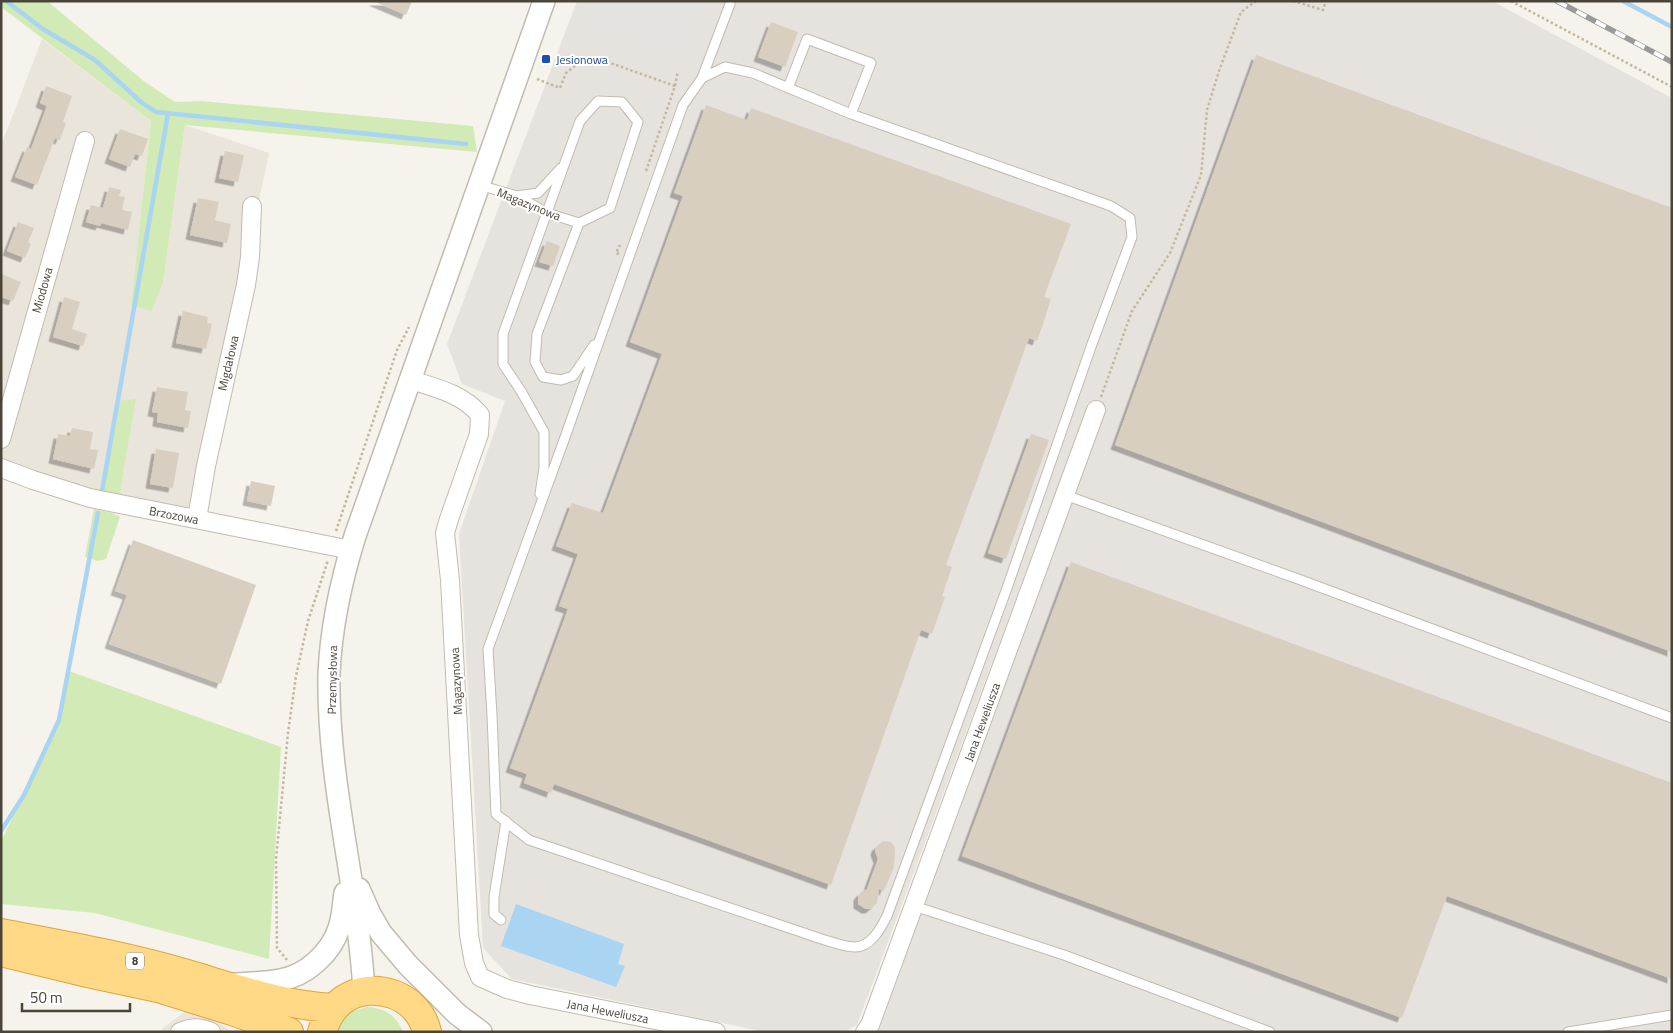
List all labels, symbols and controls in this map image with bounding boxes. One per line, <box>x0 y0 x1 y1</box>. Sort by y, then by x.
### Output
place label: Jesionowa <box>556 50 608 69</box>
marker: Jesionowa <box>540 53 552 65</box>
street label: Magazynowa <box>494 183 564 225</box>
street label: Miodowa <box>26 265 58 315</box>
street label: Migdałowa <box>212 333 244 393</box>
street label: Brzozowa <box>148 501 200 529</box>
street label: Przemysłowa <box>322 645 342 715</box>
street label: Magazynowa <box>445 647 467 715</box>
street label: Jana Heweliusza <box>959 680 1005 764</box>
road number: 8 <box>126 952 144 969</box>
scale bar <box>22 980 130 1012</box>
text: 50 m <box>30 986 63 1009</box>
street label: Jana Heweliusza <box>566 994 650 1028</box>

